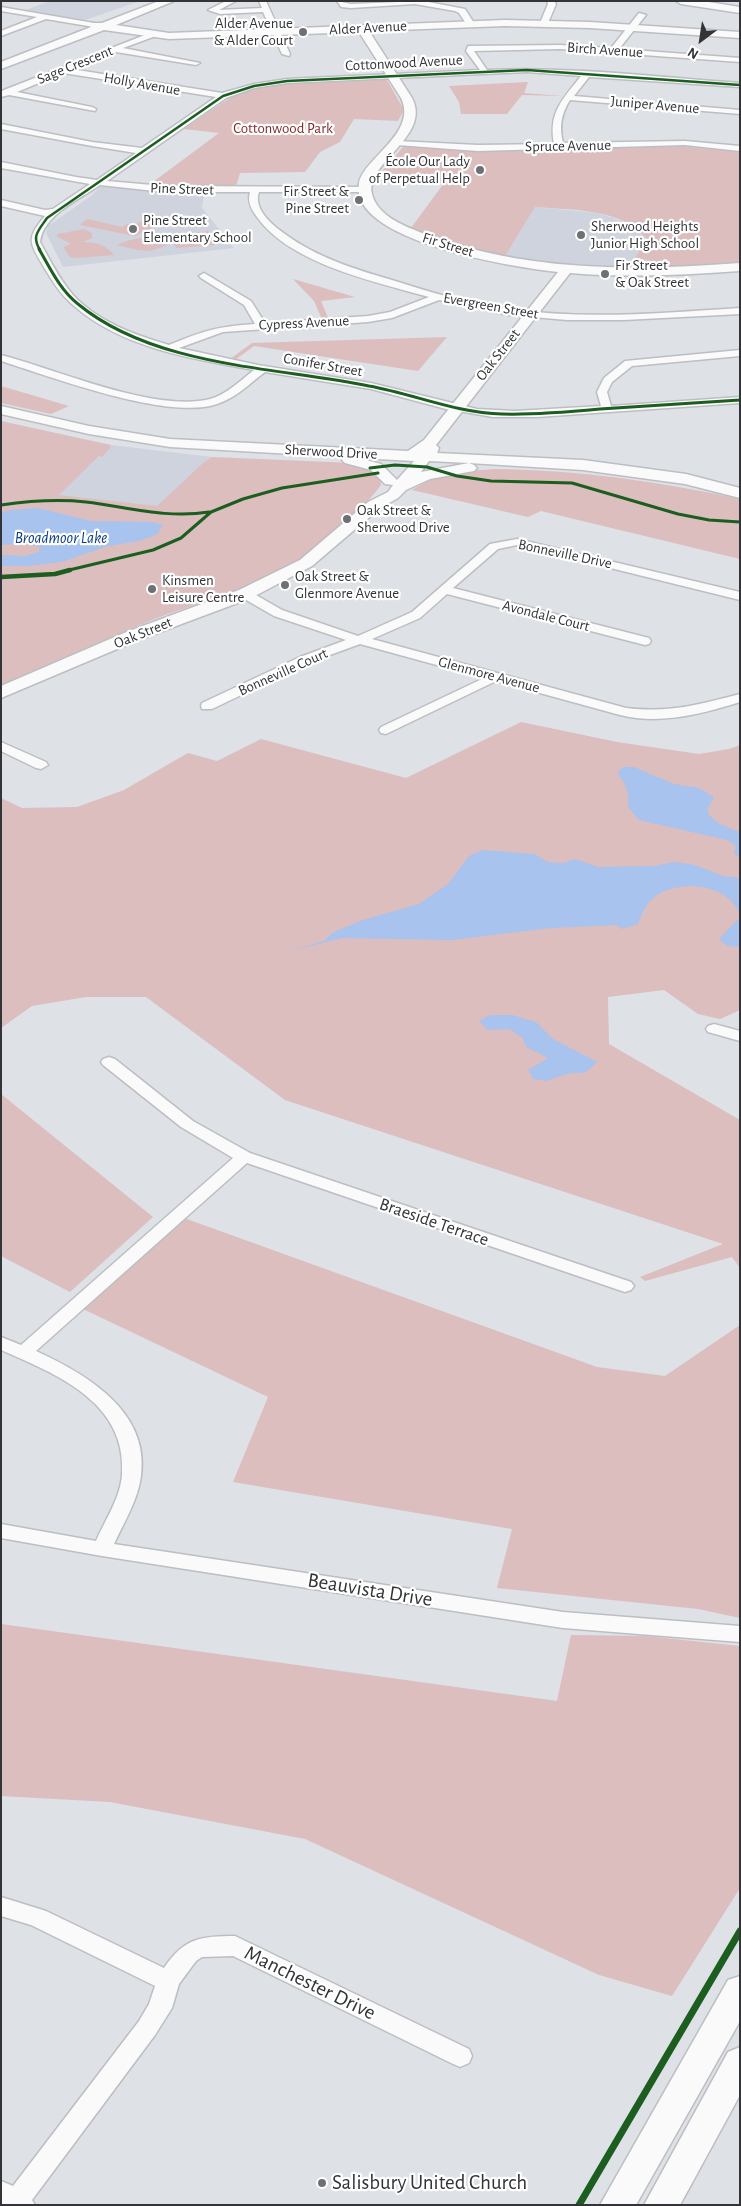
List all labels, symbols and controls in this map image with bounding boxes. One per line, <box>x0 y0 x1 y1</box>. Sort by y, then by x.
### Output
place label: Alder Avenue & Alder Court <box>214 14 293 49</box>
north arrow <box>676 15 726 65</box>
street label: Alder Avenue <box>329 17 407 39</box>
marker: Alder Avenue & Alder Court <box>297 26 309 38</box>
street label: Birch Avenue <box>566 38 644 62</box>
street label: Sage Crescent <box>34 42 116 88</box>
text: N <box>686 44 701 61</box>
street label: Cottonwood Avenue <box>345 51 463 75</box>
street label: Holly Avenue <box>102 68 182 100</box>
street label: Juniper Avenue <box>610 92 700 118</box>
park label: Cottonwood Park <box>233 119 333 137</box>
street label: Spruce Avenue <box>525 136 611 156</box>
place label: École Our Lady of Perpetual Help <box>369 152 470 187</box>
marker: École Our Lady of Perpetual Help <box>474 164 486 176</box>
street label: Pine Street <box>150 179 214 199</box>
place label: Fir Street & Pine Street <box>283 182 349 217</box>
marker: Fir Street & Pine Street <box>353 194 365 206</box>
place label: Pine Street Elementary School <box>143 211 252 246</box>
place label: Sherwood Heights Junior High School <box>591 217 699 252</box>
marker: Pine Street Elementary School <box>127 223 139 235</box>
street label: Fir Street <box>420 229 476 261</box>
marker: Sherwood Heights Junior High School <box>575 229 587 241</box>
place label: Fir Street & Oak Street <box>615 256 689 291</box>
marker: Fir Street & Oak Street <box>599 268 611 280</box>
street label: Evergreen Street <box>442 289 540 323</box>
street label: Cypress Avenue <box>258 312 350 334</box>
street label: Oak Street <box>472 325 524 385</box>
street label: Conifer Street <box>282 349 364 381</box>
street label: Sherwood Drive <box>284 441 378 463</box>
place label: Oak Street & Sherwood Drive <box>357 501 450 536</box>
marker: Oak Street & Sherwood Drive <box>341 513 353 525</box>
water label: Broadmoor Lake <box>15 528 107 548</box>
street label: Bonneville Drive <box>517 535 613 573</box>
place label: Oak Street & Glenmore Avenue <box>295 567 399 602</box>
place label: Kinsmen Leisure Centre <box>162 571 245 606</box>
marker: Oak Street & Glenmore Avenue <box>279 579 291 591</box>
marker: Kinsmen Leisure Centre <box>146 583 158 595</box>
street label: Avondale Court <box>501 596 591 636</box>
street label: Oak Street <box>111 613 175 653</box>
street label: Bonneville Court <box>235 644 331 700</box>
street label: Glenmore Avenue <box>436 653 542 697</box>
street label: Braeside Terrace <box>376 1193 492 1251</box>
street label: Beauvista Drive <box>306 1568 434 1612</box>
street label: Manchester Drive <box>240 1940 380 2026</box>
place label: Salisbury United Church <box>332 2170 527 2196</box>
marker: Salisbury United Church <box>316 2177 328 2189</box>

